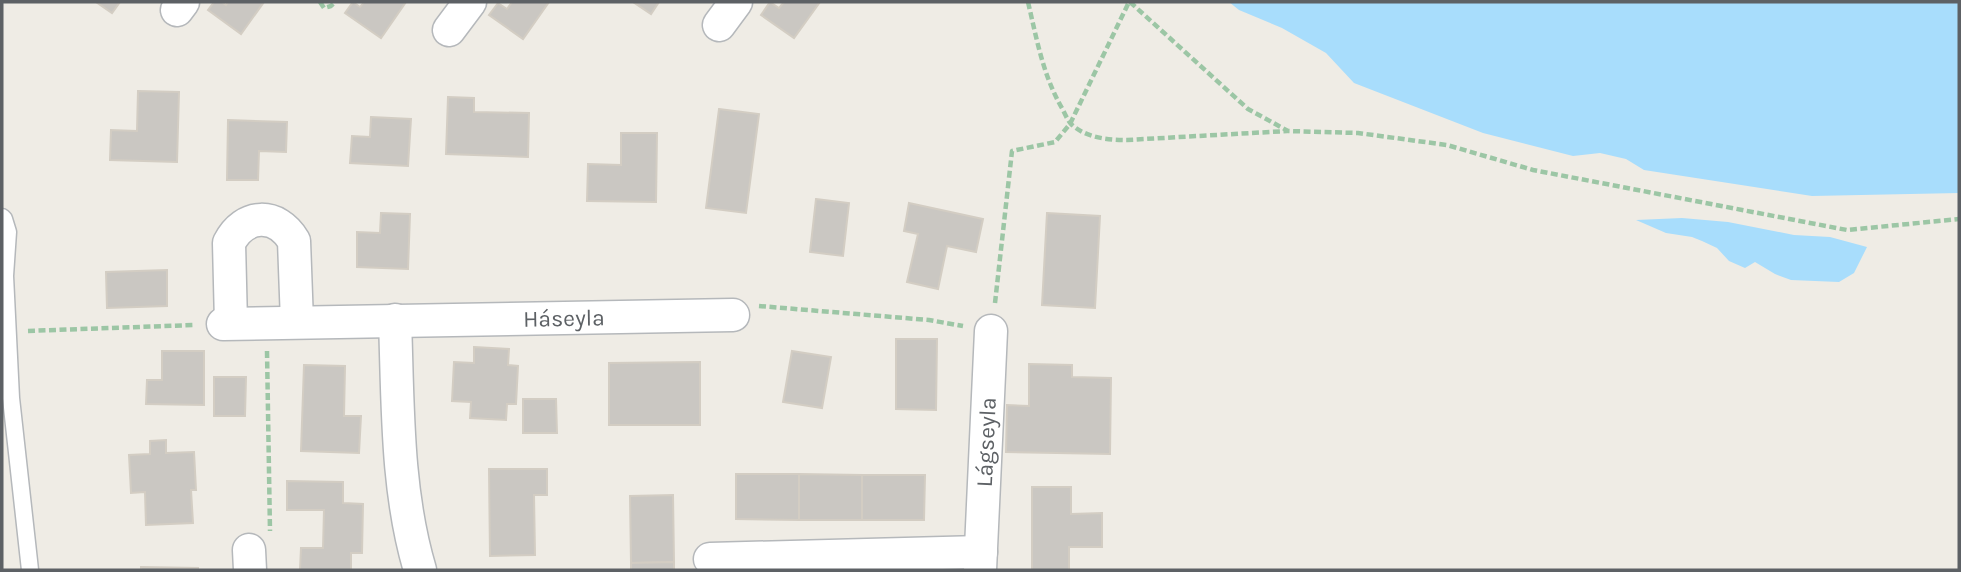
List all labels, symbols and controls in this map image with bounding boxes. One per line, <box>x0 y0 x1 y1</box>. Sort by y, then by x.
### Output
street label: Háseyla <box>523 304 605 333</box>
street label: Lágseyla <box>971 396 1002 488</box>

